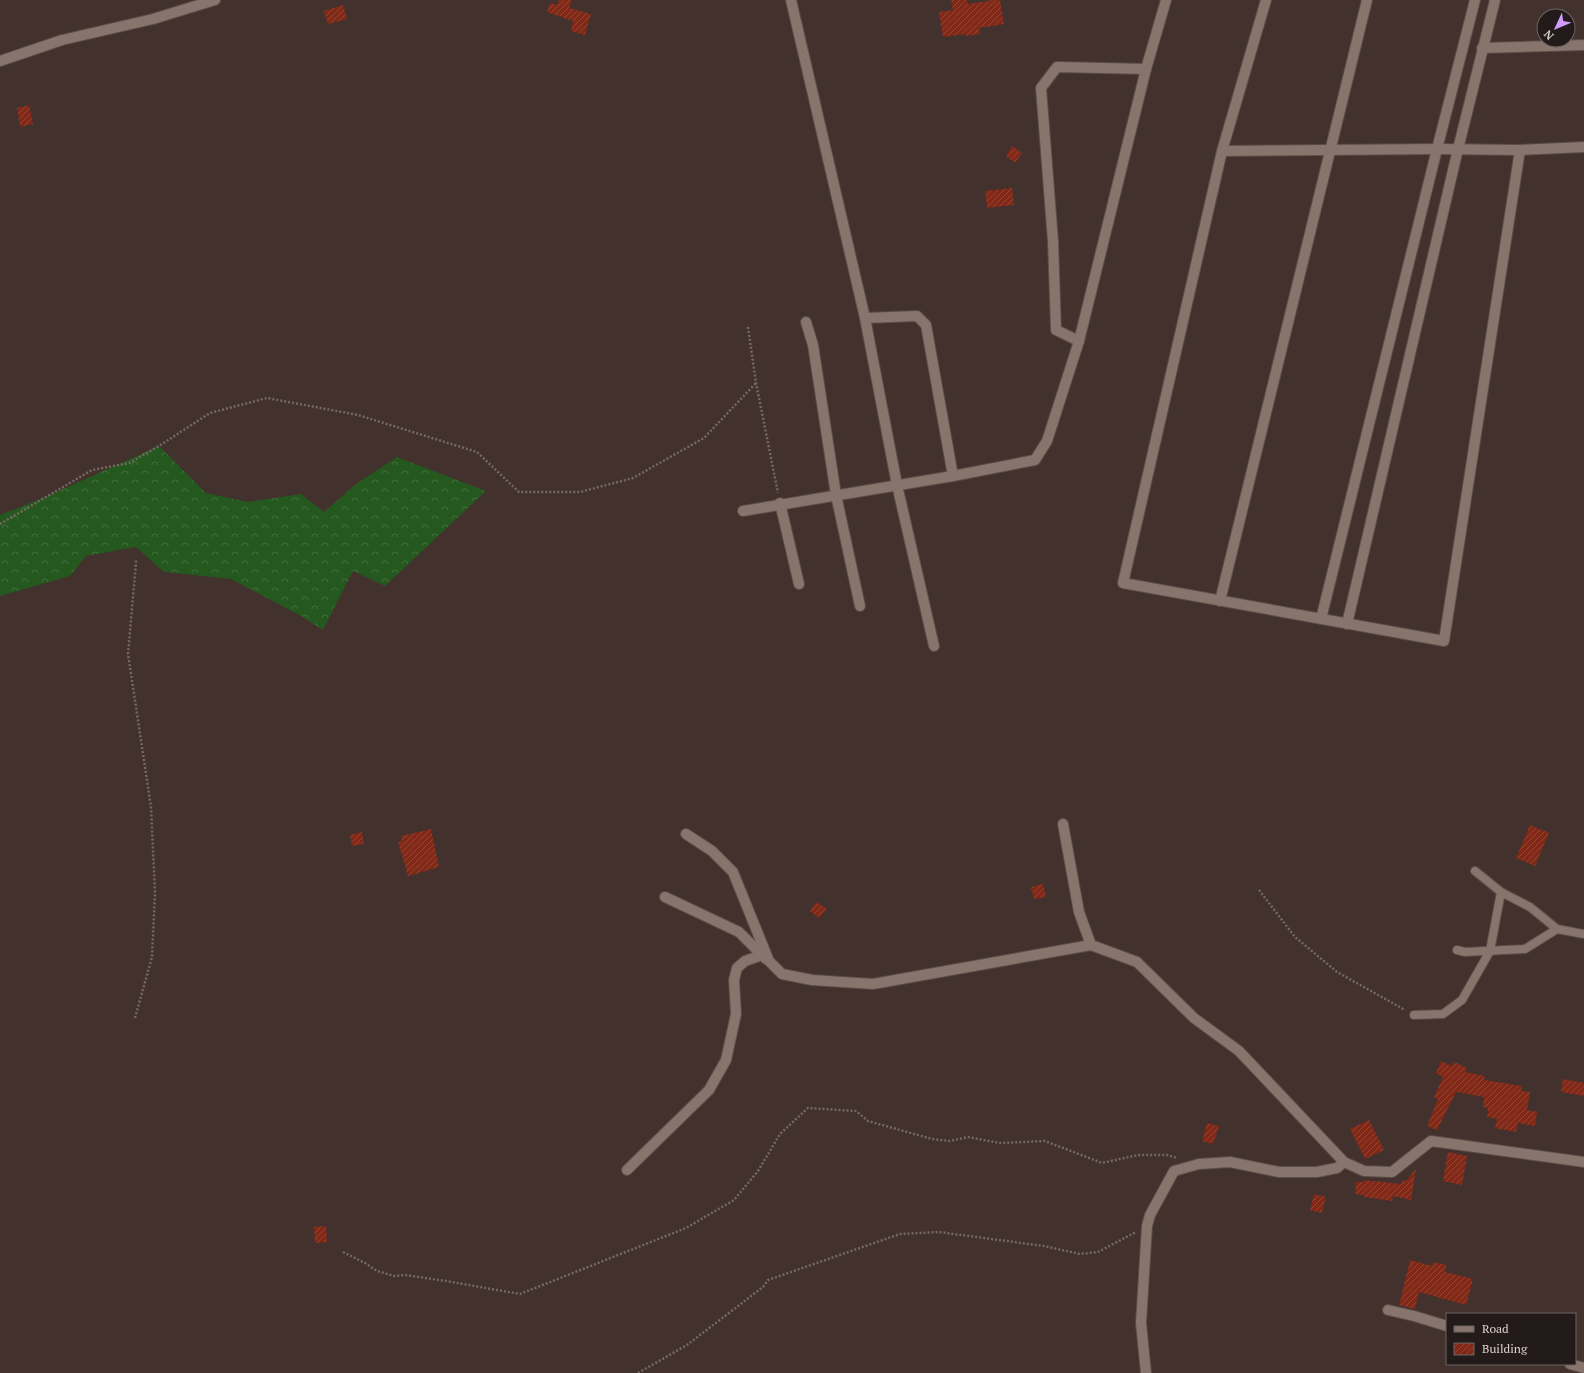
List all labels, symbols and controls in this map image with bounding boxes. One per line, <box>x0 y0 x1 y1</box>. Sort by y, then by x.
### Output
north arrow <box>1536 8 1576 48</box>
text: N <box>1540 27 1557 43</box>
legend <box>1446 1313 1576 1365</box>
text: Road <box>1482 1321 1509 1336</box>
text: Building <box>1482 1341 1528 1356</box>

